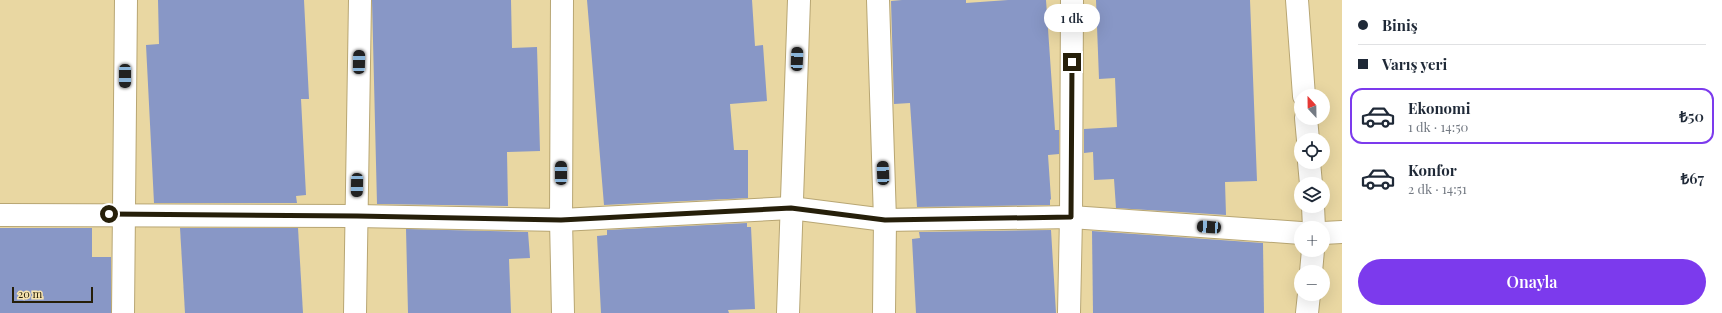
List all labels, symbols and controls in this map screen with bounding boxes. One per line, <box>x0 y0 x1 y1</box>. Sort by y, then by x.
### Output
callout: 1 dk <box>1044 4 1100 32</box>
text: 1 dk <box>1060 9 1084 26</box>
text: Biniş <box>1382 15 1418 35</box>
car <box>791 47 803 71</box>
car <box>353 50 365 74</box>
route end <box>1063 53 1081 71</box>
text: Varış yeri <box>1382 54 1447 74</box>
car <box>119 64 131 88</box>
north arrow <box>1294 89 1330 125</box>
map controls <box>1294 89 1330 301</box>
icon: car <box>1360 98 1396 134</box>
text: Ekonomi <box>1408 98 1470 118</box>
text: ₺50 <box>1679 106 1704 126</box>
text: 1 dk · 14:50 <box>1408 118 1468 135</box>
button: locate <box>1294 133 1330 169</box>
icon: car <box>1360 160 1396 196</box>
text: Konfor <box>1408 160 1457 180</box>
car <box>555 161 567 185</box>
car <box>877 161 889 185</box>
text: ₺67 <box>1681 168 1704 188</box>
car <box>351 173 363 197</box>
button: layers <box>1294 177 1330 213</box>
text: 2 dk · 14:51 <box>1408 180 1467 197</box>
route start <box>100 205 118 223</box>
car <box>1197 220 1221 234</box>
button: + <box>1294 221 1330 257</box>
button: Onayla <box>1358 259 1706 305</box>
button: − <box>1294 265 1330 301</box>
scale bar <box>12 285 93 304</box>
text: 20 m <box>18 286 42 301</box>

